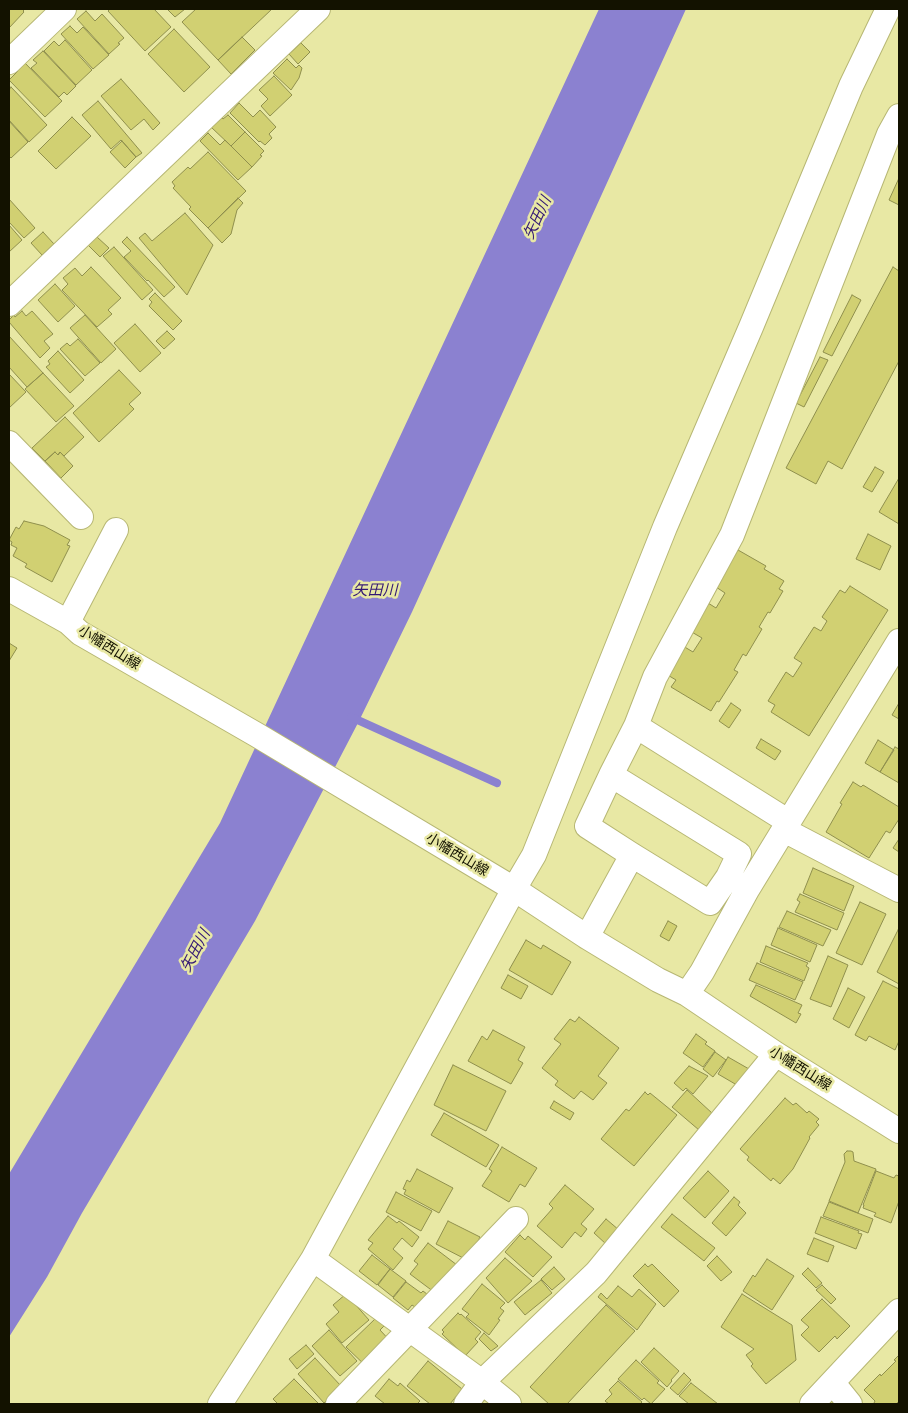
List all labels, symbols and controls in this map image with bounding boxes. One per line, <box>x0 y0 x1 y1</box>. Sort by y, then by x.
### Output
water label: 矢田川 <box>520 194 556 242</box>
water label: 矢田川 <box>353 582 397 600</box>
street label: 小幡西山線 <box>75 622 143 674</box>
street label: 小幡西山線 <box>423 830 491 880</box>
water label: 矢田川 <box>177 927 215 975</box>
street label: 小幡西山線 <box>766 1043 834 1095</box>

